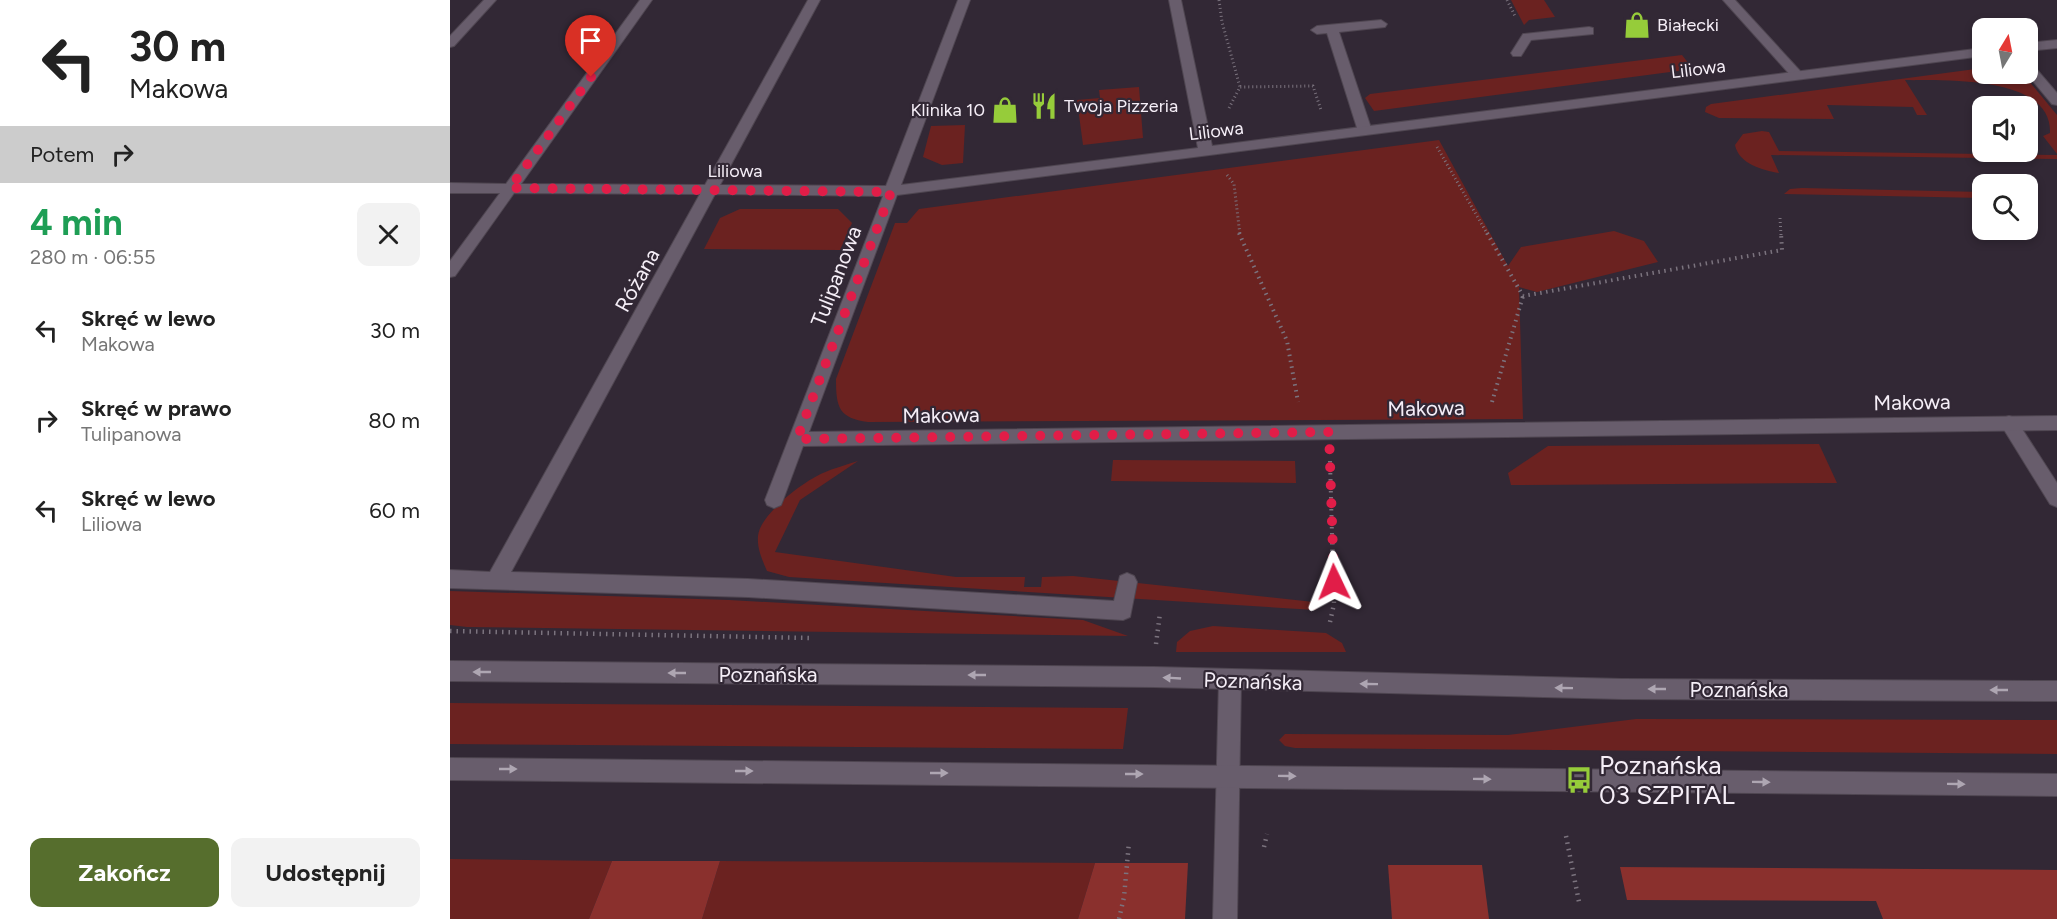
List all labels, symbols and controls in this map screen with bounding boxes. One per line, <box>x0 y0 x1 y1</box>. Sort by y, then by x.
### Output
shop icon: Białecki <box>1622 10 1652 40</box>
place label: Białecki <box>1657 14 1719 36</box>
pin <box>565 15 616 77</box>
north arrow <box>1972 18 2038 84</box>
map controls <box>1972 18 2038 240</box>
text: 30 m <box>129 21 226 72</box>
icon: left <box>30 24 108 102</box>
icon: arrive <box>574 24 607 57</box>
street label: Liliowa <box>1669 55 1727 83</box>
text: Makowa <box>129 72 228 105</box>
restaurant icon: Twoja Pizzeria <box>1029 91 1059 121</box>
shop icon: Klinika 10 <box>990 95 1020 125</box>
place label: Twoja Pizzeria <box>1064 95 1178 117</box>
button: sound <box>1972 96 2038 162</box>
place label: Klinika 10 <box>911 99 985 121</box>
street label: Liliowa <box>1187 117 1245 145</box>
icon: right <box>106 138 139 171</box>
text: Potem <box>30 141 94 168</box>
street label: Liliowa <box>708 160 762 182</box>
button: search <box>1972 174 2038 240</box>
text: 4 min <box>30 201 123 244</box>
button: close <box>357 203 420 266</box>
street label: Tulipanowa <box>805 222 867 330</box>
street label: Różana <box>609 244 665 316</box>
text: 280 m · 06:55 <box>30 245 155 269</box>
text: Skręć w lewo <box>81 305 216 332</box>
icon: left <box>30 314 63 347</box>
text: 30 m <box>370 317 420 344</box>
text: Makowa <box>81 332 155 356</box>
street label: Makowa <box>1873 389 1951 415</box>
text: Skręć w prawo <box>81 395 231 422</box>
street label: Makowa <box>1387 395 1465 421</box>
street label: Makowa <box>902 402 980 428</box>
icon: right <box>30 404 63 437</box>
text: 80 m <box>368 407 420 434</box>
text: Tulipanowa <box>81 422 181 446</box>
text: Skręć w lewo <box>81 485 216 512</box>
icon: left <box>30 494 63 527</box>
text: 60 m <box>369 497 420 524</box>
text: Liliowa <box>81 512 142 536</box>
position arrow <box>1302 550 1366 614</box>
street label: Poznańska <box>718 662 818 687</box>
one-way arrow <box>472 667 491 677</box>
street label: Poznańska <box>1203 667 1303 695</box>
one-way arrow <box>667 668 686 678</box>
one-way arrow <box>967 670 986 680</box>
one-way arrow <box>1162 673 1181 682</box>
street label: Poznańska <box>1689 677 1789 702</box>
one-way arrow <box>1359 679 1378 689</box>
one-way arrow <box>1554 683 1573 692</box>
one-way arrow <box>1647 684 1666 694</box>
one-way arrow <box>1989 685 2008 695</box>
place label: Poznańska 03 SZPITAL <box>1599 749 1735 811</box>
one-way arrow <box>499 764 518 774</box>
bus stop icon: Poznańska 03 SZPITAL <box>1564 765 1594 795</box>
one-way arrow <box>734 766 753 776</box>
one-way arrow <box>929 768 948 778</box>
one-way arrow <box>1124 769 1143 779</box>
one-way arrow <box>1277 771 1296 781</box>
one-way arrow <box>1472 774 1491 783</box>
one-way arrow <box>1751 777 1770 787</box>
one-way arrow <box>1946 779 1965 788</box>
button: Zakończ <box>30 838 219 907</box>
button: Udostępnij <box>231 838 420 907</box>

